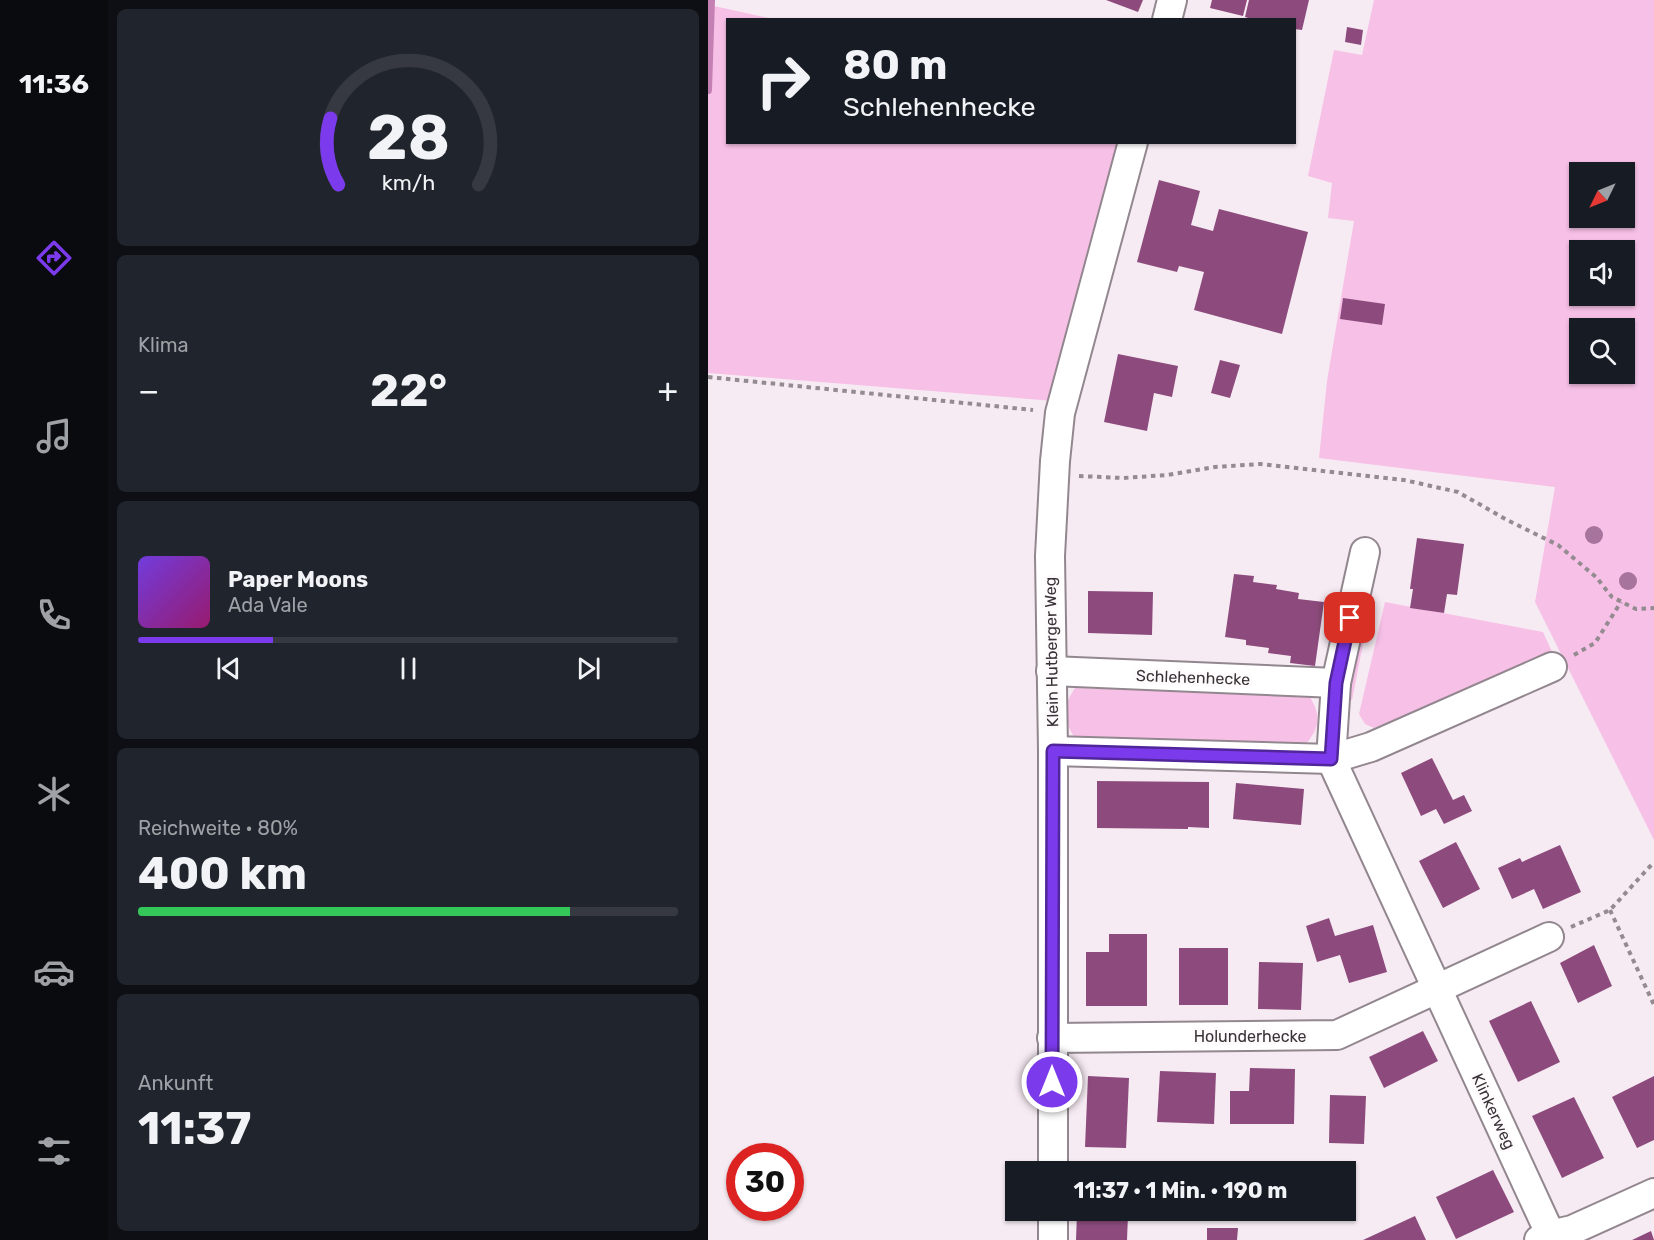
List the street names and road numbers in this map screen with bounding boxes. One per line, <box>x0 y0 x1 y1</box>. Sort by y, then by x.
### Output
street label: Klein Hutberger Weg <box>1041 577 1062 727</box>
street label: Schlehenhecke <box>1136 666 1250 689</box>
street label: Holunderhecke <box>1194 1027 1306 1046</box>
street label: Klinkerweg <box>1468 1070 1519 1152</box>

